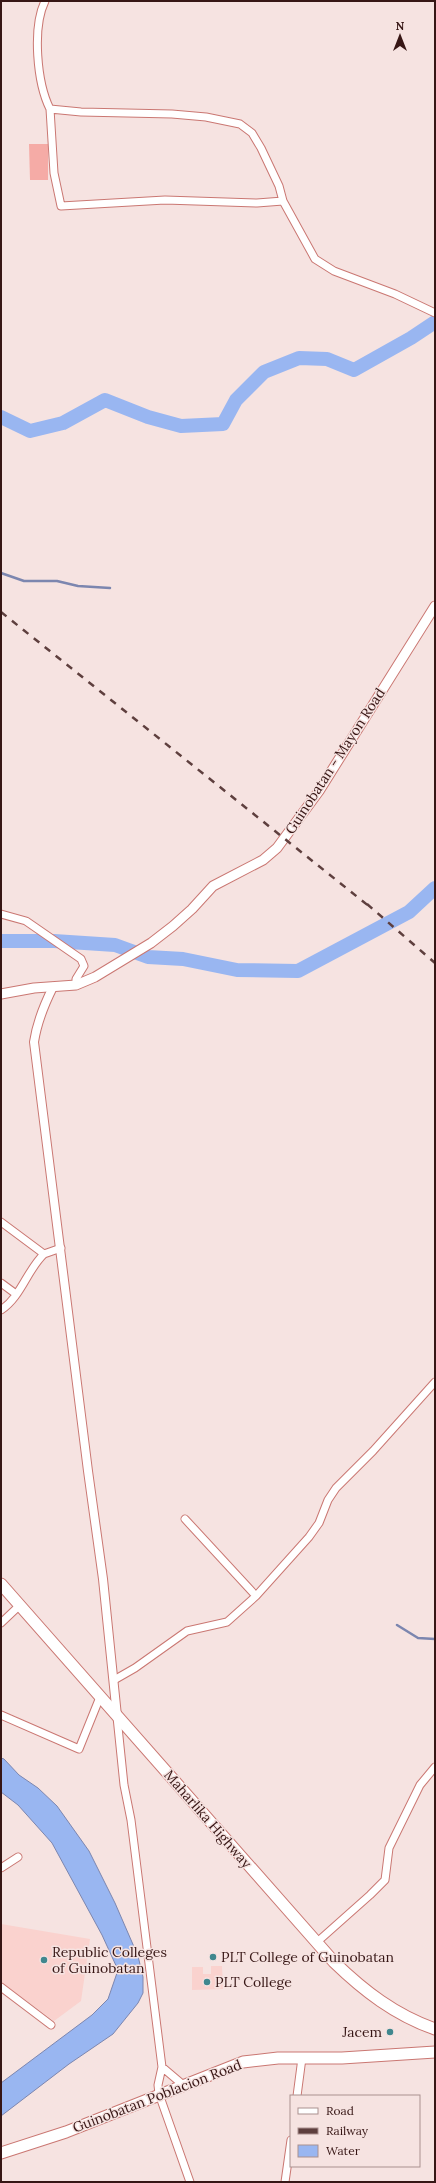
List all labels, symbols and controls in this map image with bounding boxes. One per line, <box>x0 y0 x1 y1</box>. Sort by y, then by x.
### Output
north arrow <box>380 16 420 56</box>
text: N <box>396 19 405 33</box>
street label: Guinobatan - Mayon Road <box>281 685 389 837</box>
street label: Maharlika Highway <box>160 1766 256 1872</box>
place label: Republic Colleges of Guinobatan <box>52 1943 167 1977</box>
place label: PLT College of Guinobatan <box>221 1948 395 1966</box>
marker: PLT College of Guinobatan <box>208 1952 218 1962</box>
marker: Republic Colleges of Guinobatan <box>39 1955 49 1965</box>
place label: PLT College <box>215 1973 292 1991</box>
marker: PLT College <box>202 1977 212 1987</box>
place label: Jacem <box>341 2023 382 2041</box>
marker: Jacem <box>385 2027 395 2037</box>
street label: Guinobatan Poblacion Road <box>70 2055 244 2137</box>
legend <box>290 2095 420 2167</box>
text: Road <box>326 2103 354 2118</box>
text: Railway <box>326 2123 369 2138</box>
text: Water <box>326 2143 361 2158</box>

